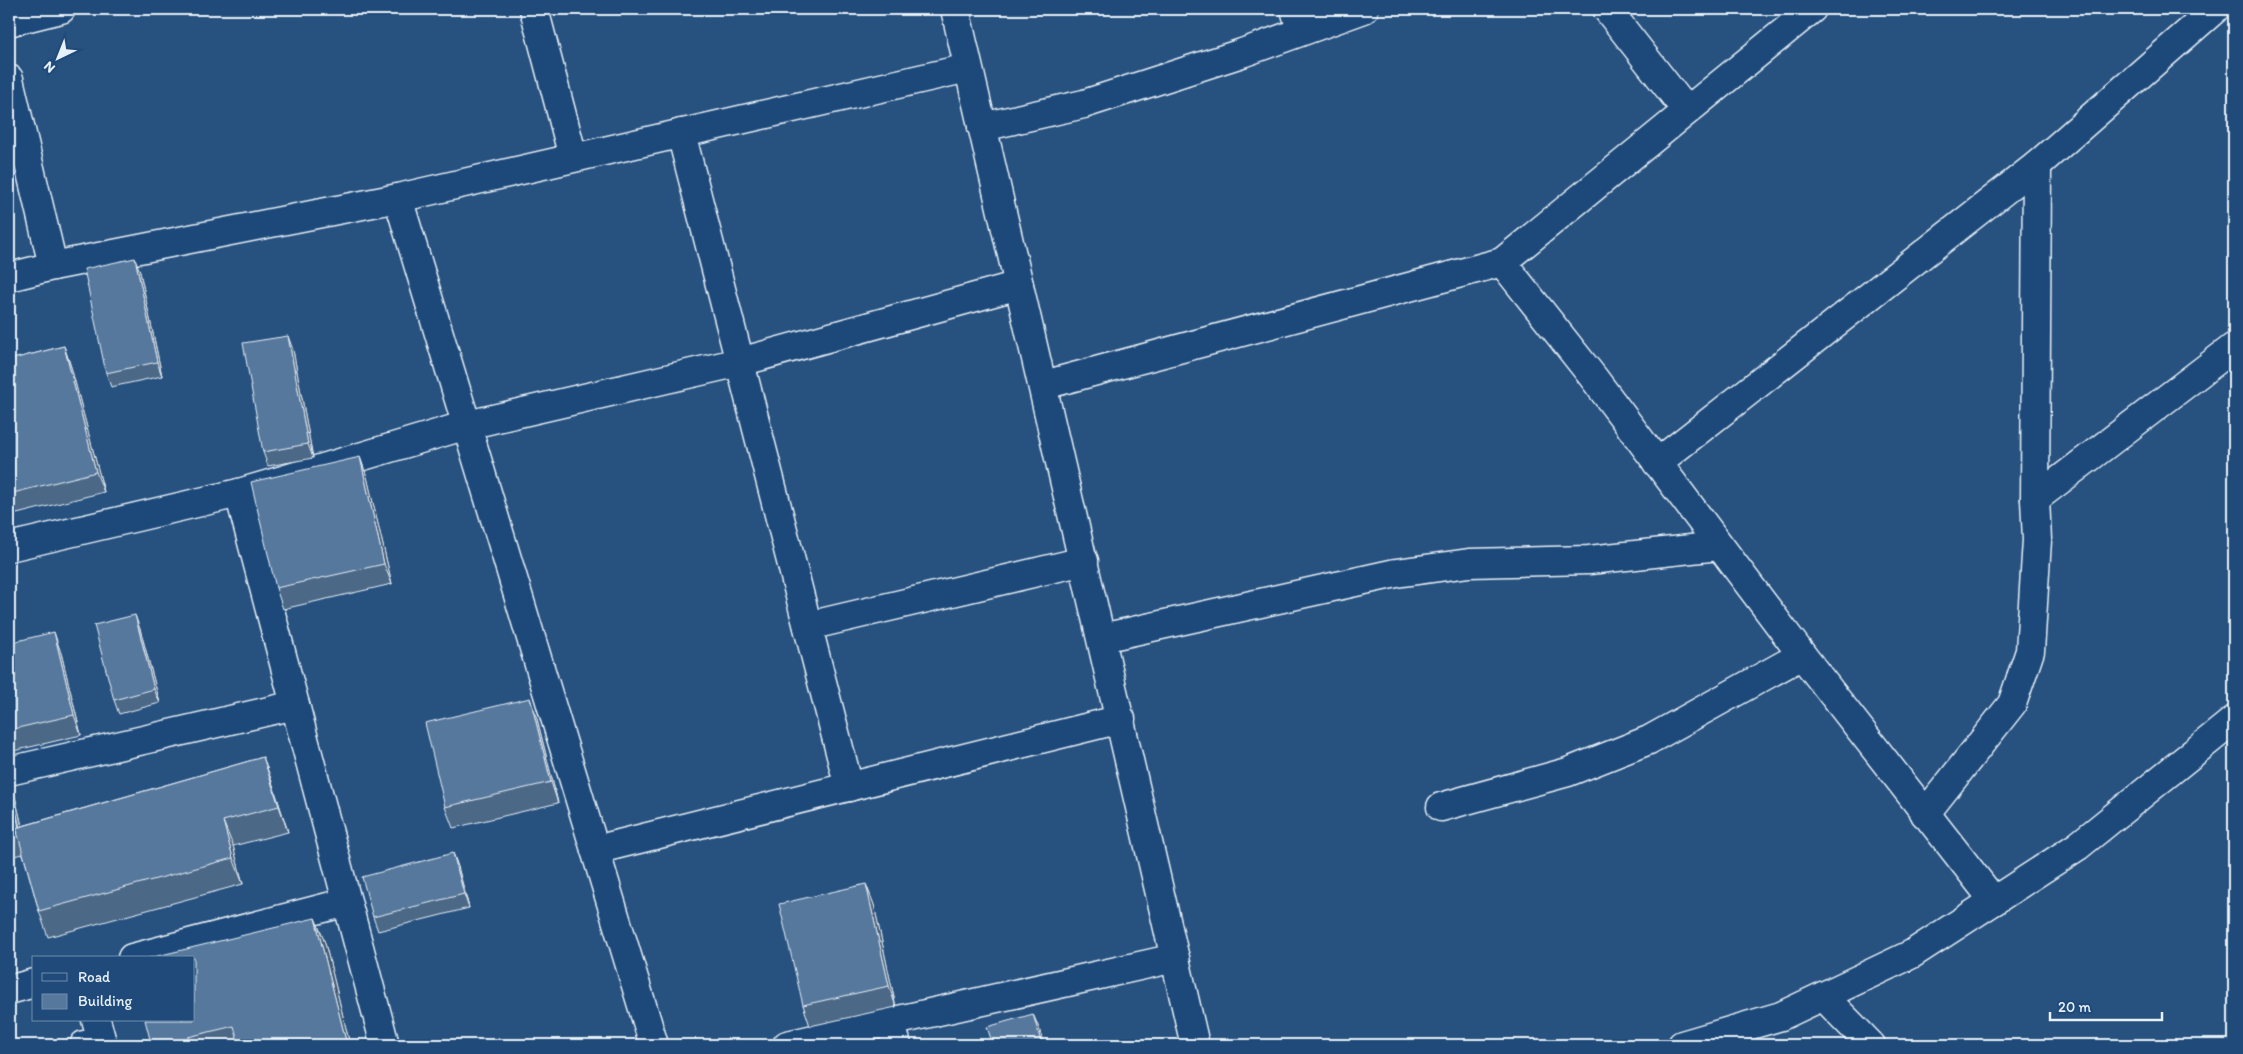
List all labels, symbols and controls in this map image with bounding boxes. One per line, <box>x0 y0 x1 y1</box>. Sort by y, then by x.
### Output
north arrow <box>32 32 82 82</box>
text: N <box>40 58 59 77</box>
legend <box>32 956 195 1022</box>
text: Road <box>78 968 111 986</box>
scale bar <box>2050 989 2163 1021</box>
text: Building <box>78 992 132 1010</box>
text: 20 m <box>2058 998 2092 1016</box>

